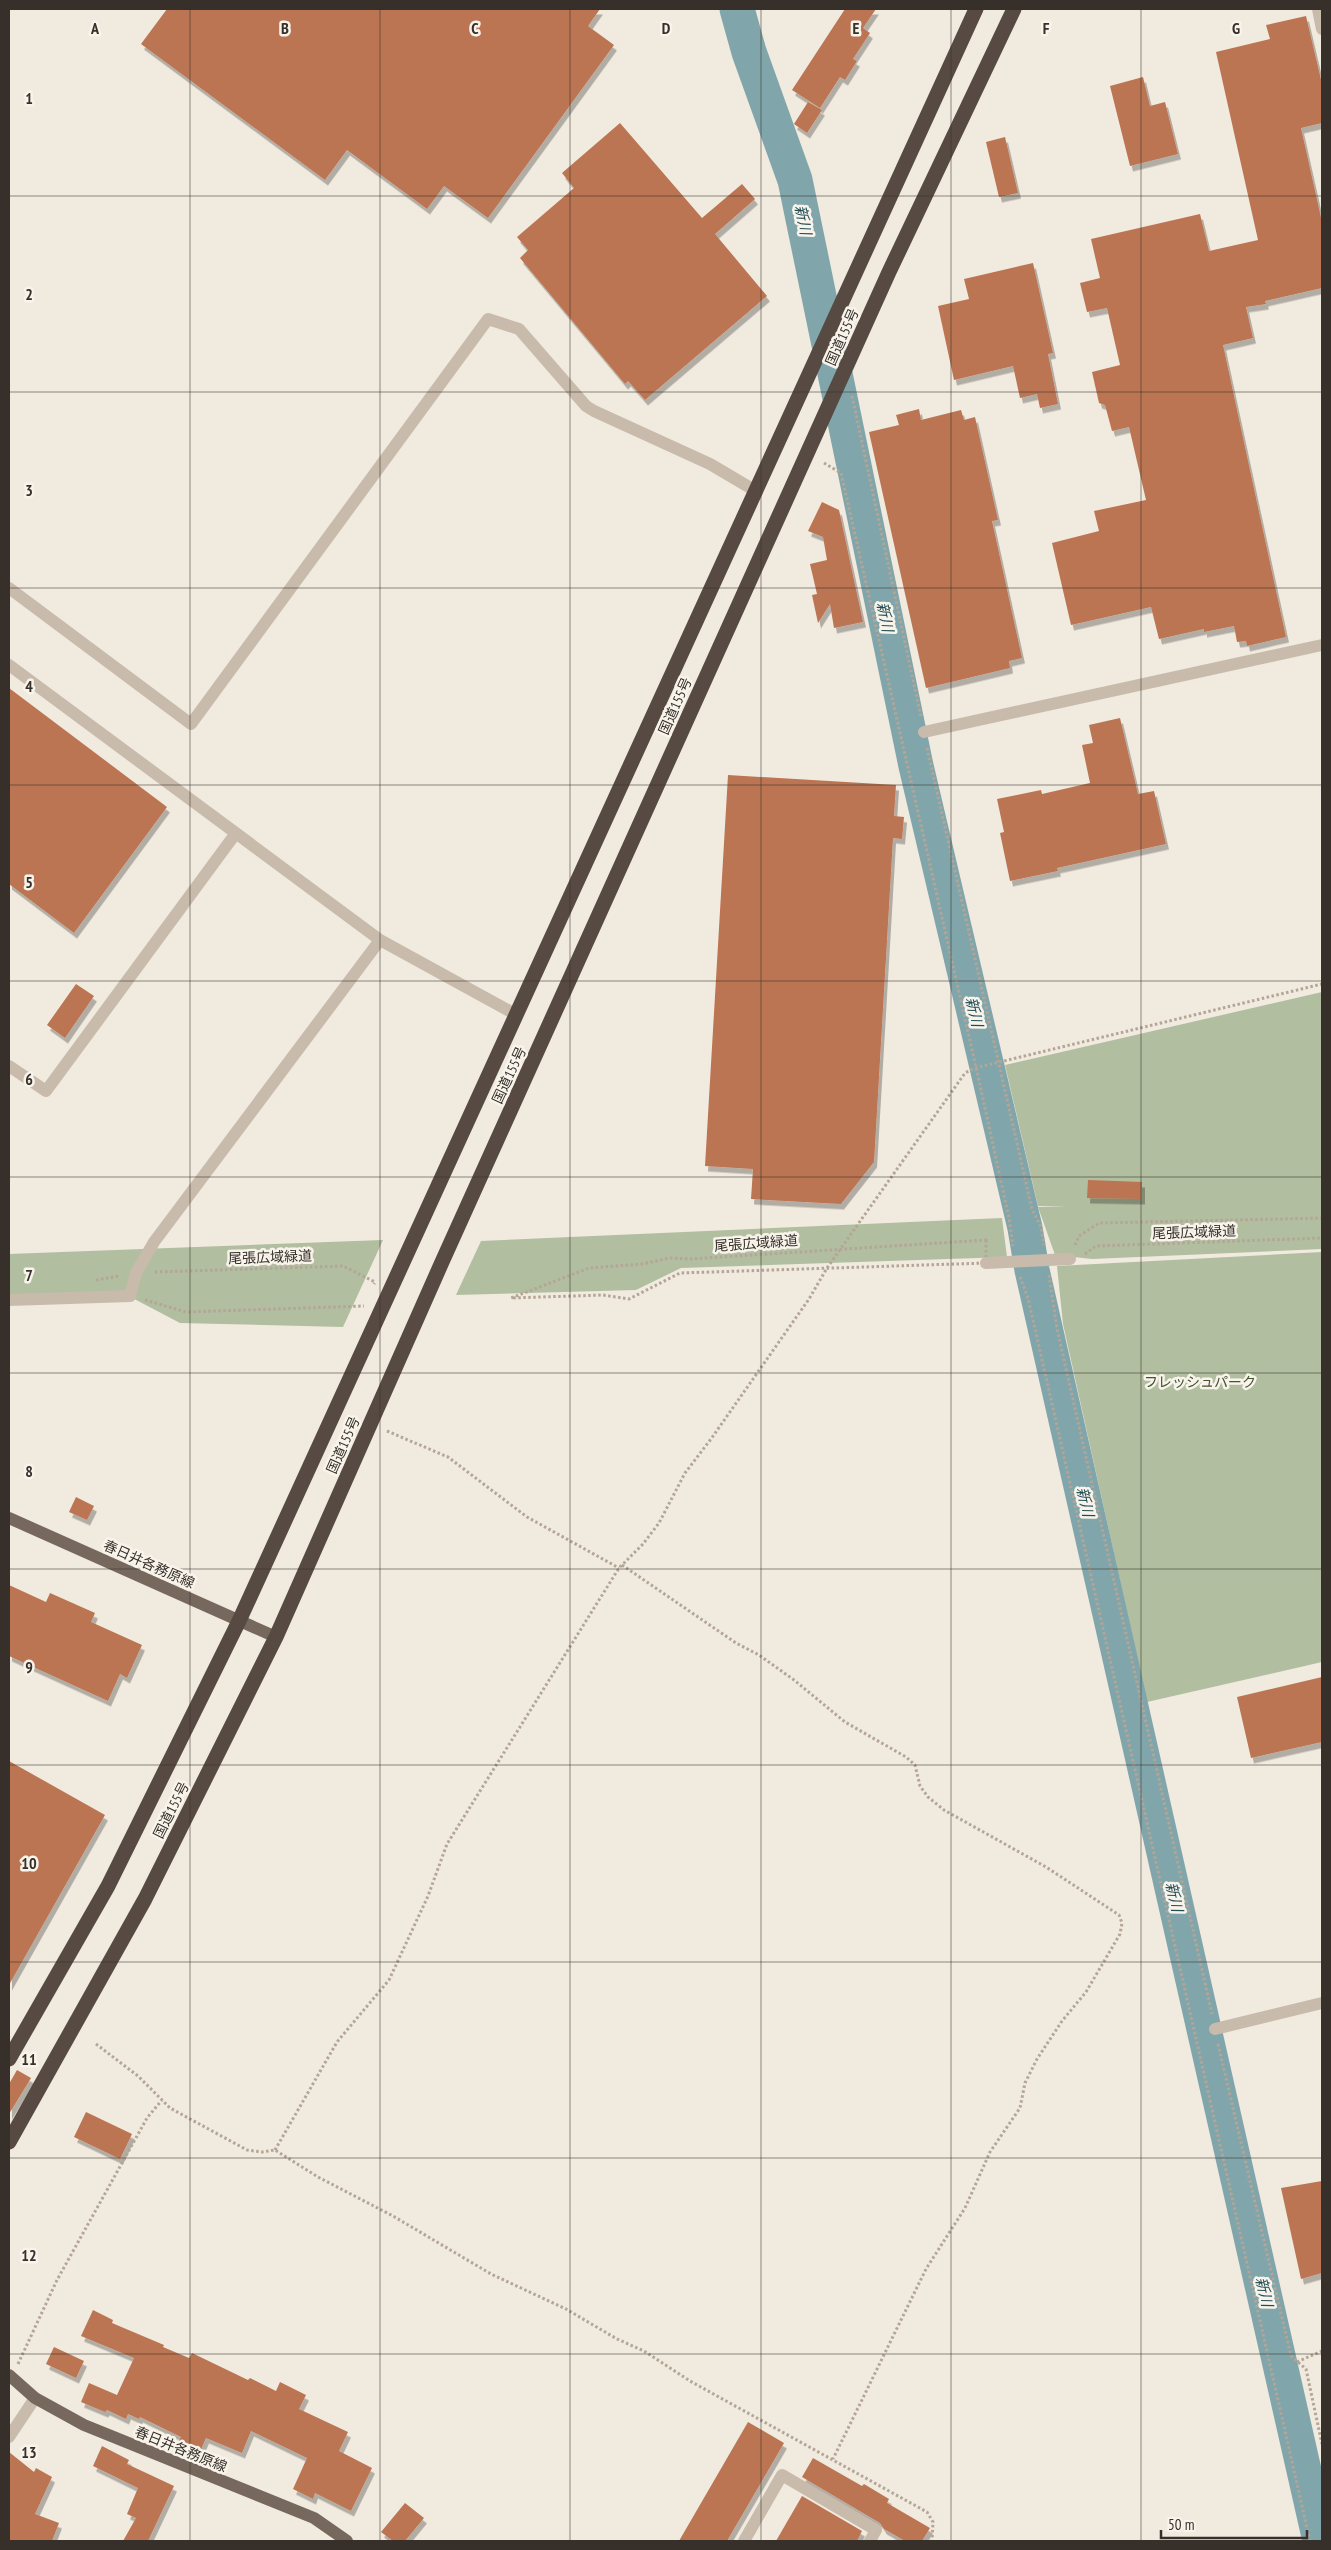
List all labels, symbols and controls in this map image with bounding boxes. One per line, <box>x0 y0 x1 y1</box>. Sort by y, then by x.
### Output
text: A <box>90 18 100 38</box>
text: B <box>281 18 289 38</box>
text: C <box>471 18 479 38</box>
text: D <box>662 18 671 38</box>
text: E <box>853 18 860 38</box>
text: F <box>1043 18 1050 38</box>
text: G <box>1232 18 1240 38</box>
text: 1 <box>25 88 33 108</box>
water label: 新川 <box>791 203 816 238</box>
text: 2 <box>25 284 33 304</box>
street label: 国道155号 <box>821 306 863 368</box>
text: 3 <box>25 480 33 500</box>
water label: 新川 <box>873 600 898 635</box>
street label: 国道155号 <box>654 675 696 737</box>
text: 4 <box>25 676 33 696</box>
text: 5 <box>25 872 33 892</box>
water label: 新川 <box>962 995 988 1031</box>
street label: 国道155号 <box>488 1044 530 1106</box>
text: 6 <box>25 1069 33 1089</box>
street label: 尾張広域緑道 <box>1152 1222 1236 1242</box>
street label: 尾張広域緑道 <box>713 1231 799 1255</box>
street label: 尾張広域緑道 <box>228 1247 312 1267</box>
text: 7 <box>25 1265 33 1285</box>
park label: フレッシュパーク <box>1144 1373 1256 1391</box>
street label: 国道155号 <box>322 1414 364 1476</box>
text: 8 <box>25 1461 33 1481</box>
water label: 新川 <box>1073 1485 1099 1521</box>
street label: 春日井各務原線 <box>101 1536 197 1592</box>
text: 9 <box>25 1657 33 1677</box>
street label: 国道155号 <box>149 1779 193 1841</box>
text: 10 <box>21 1853 37 1873</box>
water label: 新川 <box>1162 1880 1188 1916</box>
text: 11 <box>21 2049 37 2069</box>
text: 12 <box>21 2245 37 2265</box>
water label: 新川 <box>1252 2275 1278 2311</box>
street label: 春日井各務原線 <box>132 2422 230 2476</box>
text: 13 <box>21 2442 37 2462</box>
scale bar <box>1161 2508 1307 2540</box>
text: 50 m <box>1168 2515 1194 2534</box>

